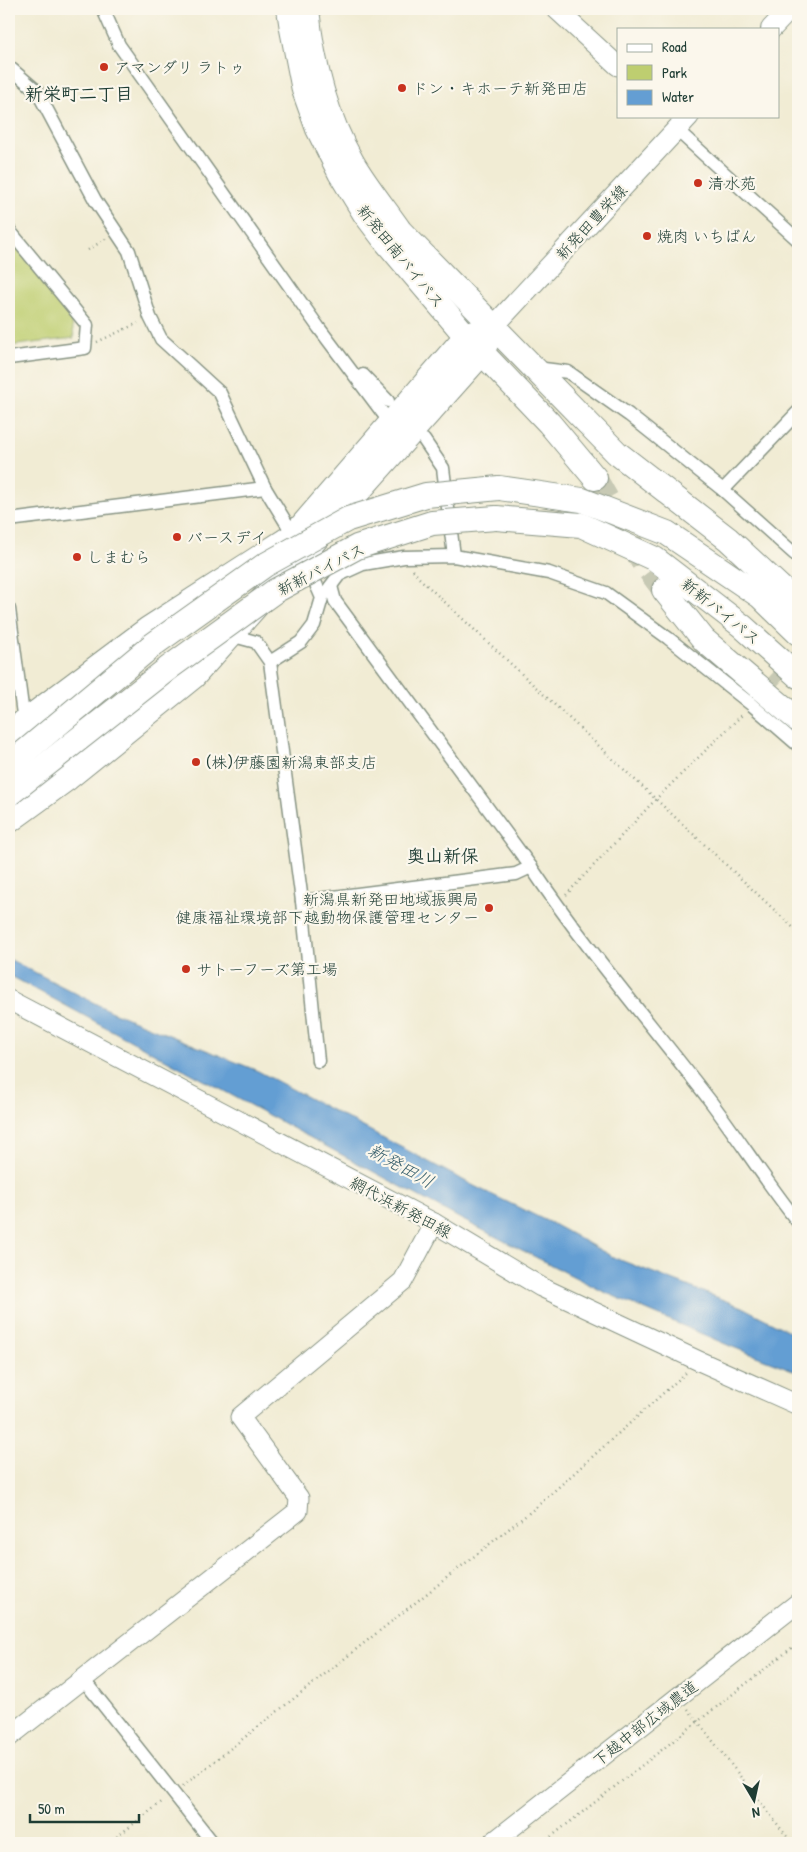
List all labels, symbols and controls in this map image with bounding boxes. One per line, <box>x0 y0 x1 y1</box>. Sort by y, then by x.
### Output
legend <box>617 28 780 118</box>
text: Road <box>662 36 687 57</box>
place label: アマンダリ ラトゥ <box>114 56 245 78</box>
marker: アマンダリ ラトゥ <box>98 61 110 73</box>
text: Park <box>662 62 687 83</box>
place label: ドン・キホーテ新発田店 <box>412 77 588 99</box>
district label: 新栄町二丁目 <box>25 81 133 106</box>
marker: ドン・キホーテ新発田店 <box>396 82 408 94</box>
text: Water <box>662 86 694 107</box>
place label: 清水苑 <box>708 172 756 194</box>
marker: 清水苑 <box>692 177 704 189</box>
street label: 新発田豊栄線 <box>550 179 632 265</box>
street label: 新発田南バイパス <box>352 199 450 313</box>
place label: 焼肉 いちばん <box>657 225 757 247</box>
marker: 焼肉 いちばん <box>641 230 653 242</box>
place label: バースデイ <box>187 526 266 548</box>
marker: バースデイ <box>171 531 183 543</box>
street label: 新新バイパス <box>273 537 369 601</box>
place label: しまむら <box>87 546 151 568</box>
marker: しまむら <box>71 551 83 563</box>
street label: 新新バイパス <box>677 572 765 650</box>
place label: (株)伊藤園新潟東部支店 <box>206 751 377 773</box>
marker: (株)伊藤園新潟東部支店 <box>190 756 202 768</box>
district label: 奥山新保 <box>407 843 479 868</box>
place label: 新潟県新発田地域振興局 健康福祉環境部下越動物保護管理センター <box>176 888 479 928</box>
marker: 新潟県新発田地域振興局 健康福祉環境部下越動物保護管理センター <box>483 902 495 914</box>
place label: サトーフーズ第工場 <box>196 958 338 980</box>
marker: サトーフーズ第工場 <box>180 963 192 975</box>
water label: 新発田川 <box>364 1137 439 1194</box>
street label: 網代浜新発田線 <box>346 1171 456 1243</box>
street label: 下越中部広域農道 <box>588 1675 702 1771</box>
north arrow <box>730 1774 780 1824</box>
scale bar <box>30 1792 139 1824</box>
text: 50 m <box>38 1798 65 1819</box>
text: N <box>750 1803 761 1823</box>

